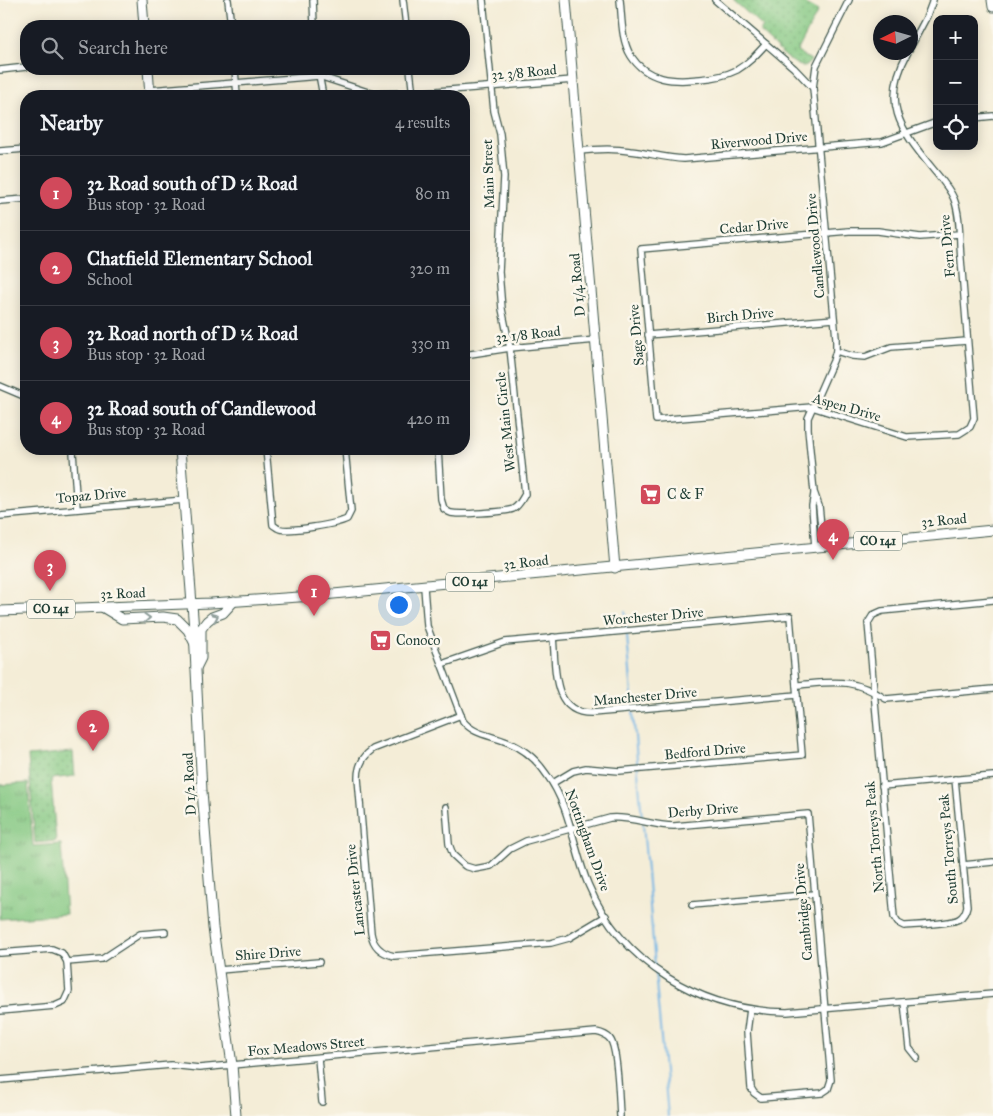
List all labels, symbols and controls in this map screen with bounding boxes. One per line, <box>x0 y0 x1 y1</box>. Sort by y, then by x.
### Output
north arrow <box>873 15 918 60</box>
map controls <box>933 15 978 150</box>
button: + <box>933 15 978 60</box>
search box <box>20 20 470 75</box>
icon: search <box>38 34 66 62</box>
text: Search here <box>78 36 168 59</box>
button: − <box>933 60 978 105</box>
street label: 32 3/8 Road <box>491 61 557 84</box>
button: locate <box>933 105 978 150</box>
text: Nearby <box>40 110 103 136</box>
text: 4 results <box>395 113 450 132</box>
street label: Riverwood Drive <box>710 128 808 153</box>
street label: Main Street <box>479 139 498 209</box>
text: 32 Road south of D ½ Road <box>87 172 298 195</box>
text: 1 <box>53 184 59 203</box>
text: 80 m <box>415 184 450 203</box>
street label: Candlewood Drive <box>802 193 829 299</box>
text: Bus stop · 32 Road <box>87 195 205 214</box>
street label: Fern Drive <box>936 214 959 278</box>
street label: Cedar Drive <box>719 215 789 238</box>
text: Chatfield Elementary School <box>87 247 312 270</box>
street label: D 1/4 Road <box>566 253 589 317</box>
text: 2 <box>52 259 60 278</box>
text: 320 m <box>410 259 450 278</box>
text: School <box>87 270 132 289</box>
street label: Sage Drive <box>625 303 648 366</box>
street label: Birch Drive <box>706 304 774 327</box>
text: 32 Road north of D ½ Road <box>87 322 298 345</box>
street label: 32 1/8 Road <box>495 323 561 346</box>
text: 3 <box>53 334 59 353</box>
text: 330 m <box>411 334 450 353</box>
text: Bus stop · 32 Road <box>87 345 205 364</box>
street label: West Main Circle <box>492 371 519 473</box>
street label: Aspen Drive <box>810 389 883 425</box>
text: 32 Road south of Candlewood <box>87 397 316 420</box>
text: 4 <box>52 409 60 428</box>
text: 420 m <box>407 409 450 428</box>
text: Bus stop · 32 Road <box>87 420 205 439</box>
supermarket icon: C & F <box>639 482 663 506</box>
street label: Topaz Drive <box>55 484 127 507</box>
place label: C & F <box>667 486 704 503</box>
street label: 32 Road <box>921 510 967 531</box>
pin: 4 <box>817 519 849 560</box>
road number: CO 141 <box>854 532 902 550</box>
pin: 3 <box>34 550 66 591</box>
street label: 32 Road <box>503 552 549 573</box>
road number: CO 141 <box>446 572 494 592</box>
pin: 1 <box>298 575 330 616</box>
street label: 32 Road <box>100 584 146 603</box>
your location <box>386 592 412 618</box>
road number: CO 141 <box>27 600 75 618</box>
street label: Worchester Drive <box>602 604 704 629</box>
one-way arrow <box>143 613 151 624</box>
one-way arrow <box>210 613 219 623</box>
supermarket icon: Conoco <box>368 628 392 652</box>
place label: Conoco <box>396 632 441 649</box>
street label: Manchester Drive <box>593 683 698 709</box>
pin: 2 <box>77 710 109 751</box>
street label: Bedford Drive <box>664 739 747 764</box>
street label: D 1/2 Road <box>179 752 200 816</box>
street label: North Torreys Peak <box>861 780 888 894</box>
street label: Nottingham Drive <box>561 787 614 894</box>
street label: South Torreys Peak <box>935 793 962 905</box>
street label: Derby Drive <box>667 800 739 821</box>
street label: Lancaster Drive <box>342 843 369 937</box>
street label: Cambridge Drive <box>791 862 816 961</box>
street label: Shire Drive <box>234 943 302 964</box>
street label: Fox Meadows Street <box>247 1033 365 1060</box>

